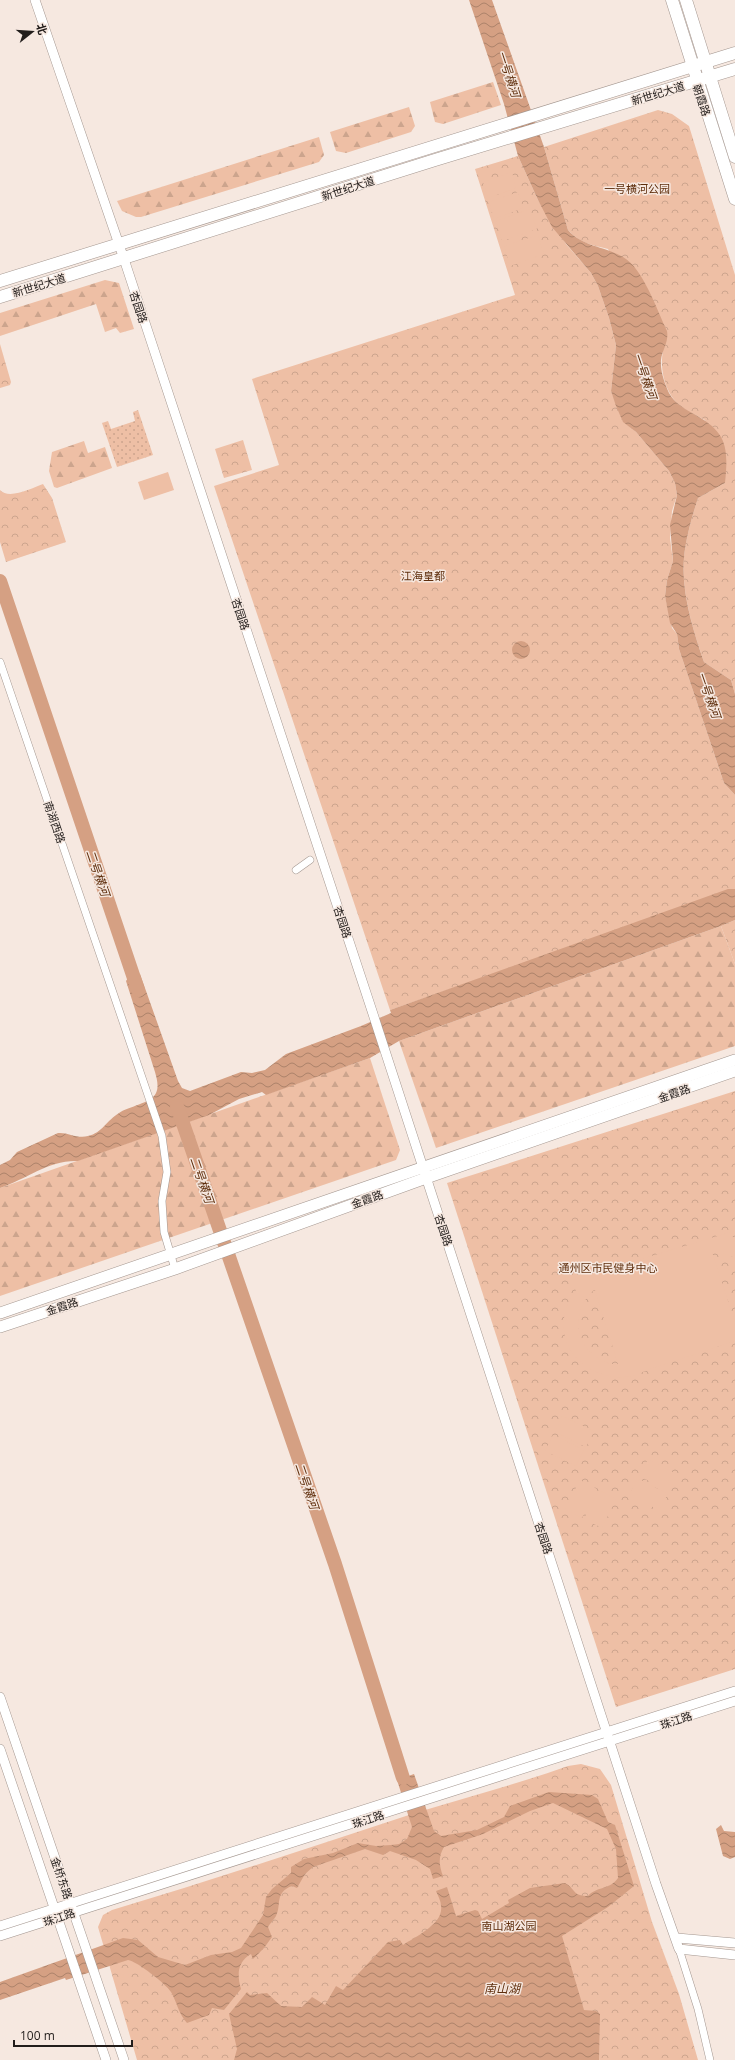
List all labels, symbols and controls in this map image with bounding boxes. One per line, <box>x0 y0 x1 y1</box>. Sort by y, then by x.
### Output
north arrow <box>12 12 52 52</box>
text: 北 <box>33 21 51 36</box>
water label: 一号横河 <box>493 49 525 101</box>
street label: 新世纪大道 <box>630 78 686 108</box>
street label: 朝霞路 <box>690 82 714 118</box>
street label: 新世纪大道 <box>320 172 376 204</box>
park label: 一号横河公园 <box>604 181 670 196</box>
street label: 新世纪大道 <box>11 270 67 300</box>
street label: 杏园路 <box>127 289 151 325</box>
water label: 一号横河 <box>629 351 661 403</box>
park label: 江海皇都 <box>401 568 445 583</box>
street label: 杏园路 <box>229 596 253 632</box>
water label: 一号横河 <box>693 670 725 722</box>
street label: 南湖西路 <box>41 799 69 845</box>
water label: 二号横河 <box>82 848 114 900</box>
street label: 杏园路 <box>331 904 355 940</box>
street label: 金霞路 <box>656 1081 692 1105</box>
water label: 二号横河 <box>186 1155 218 1207</box>
street label: 金霞路 <box>349 1186 385 1212</box>
street label: 杏园路 <box>432 1212 456 1248</box>
park label: 通州区市民健身中心 <box>559 1260 658 1275</box>
street label: 金霞路 <box>44 1294 80 1318</box>
water label: 二号横河 <box>291 1461 323 1513</box>
street label: 杏园路 <box>532 1520 556 1556</box>
street label: 珠江路 <box>658 1708 694 1732</box>
street label: 珠江路 <box>350 1807 386 1831</box>
street label: 金桥东路 <box>48 1855 76 1901</box>
street label: 珠江路 <box>41 1905 77 1929</box>
park label: 南山湖公园 <box>482 1918 537 1933</box>
water label: 南山湖 <box>484 1980 522 1997</box>
scale bar <box>14 2022 132 2048</box>
text: 100 m <box>20 2027 55 2044</box>

